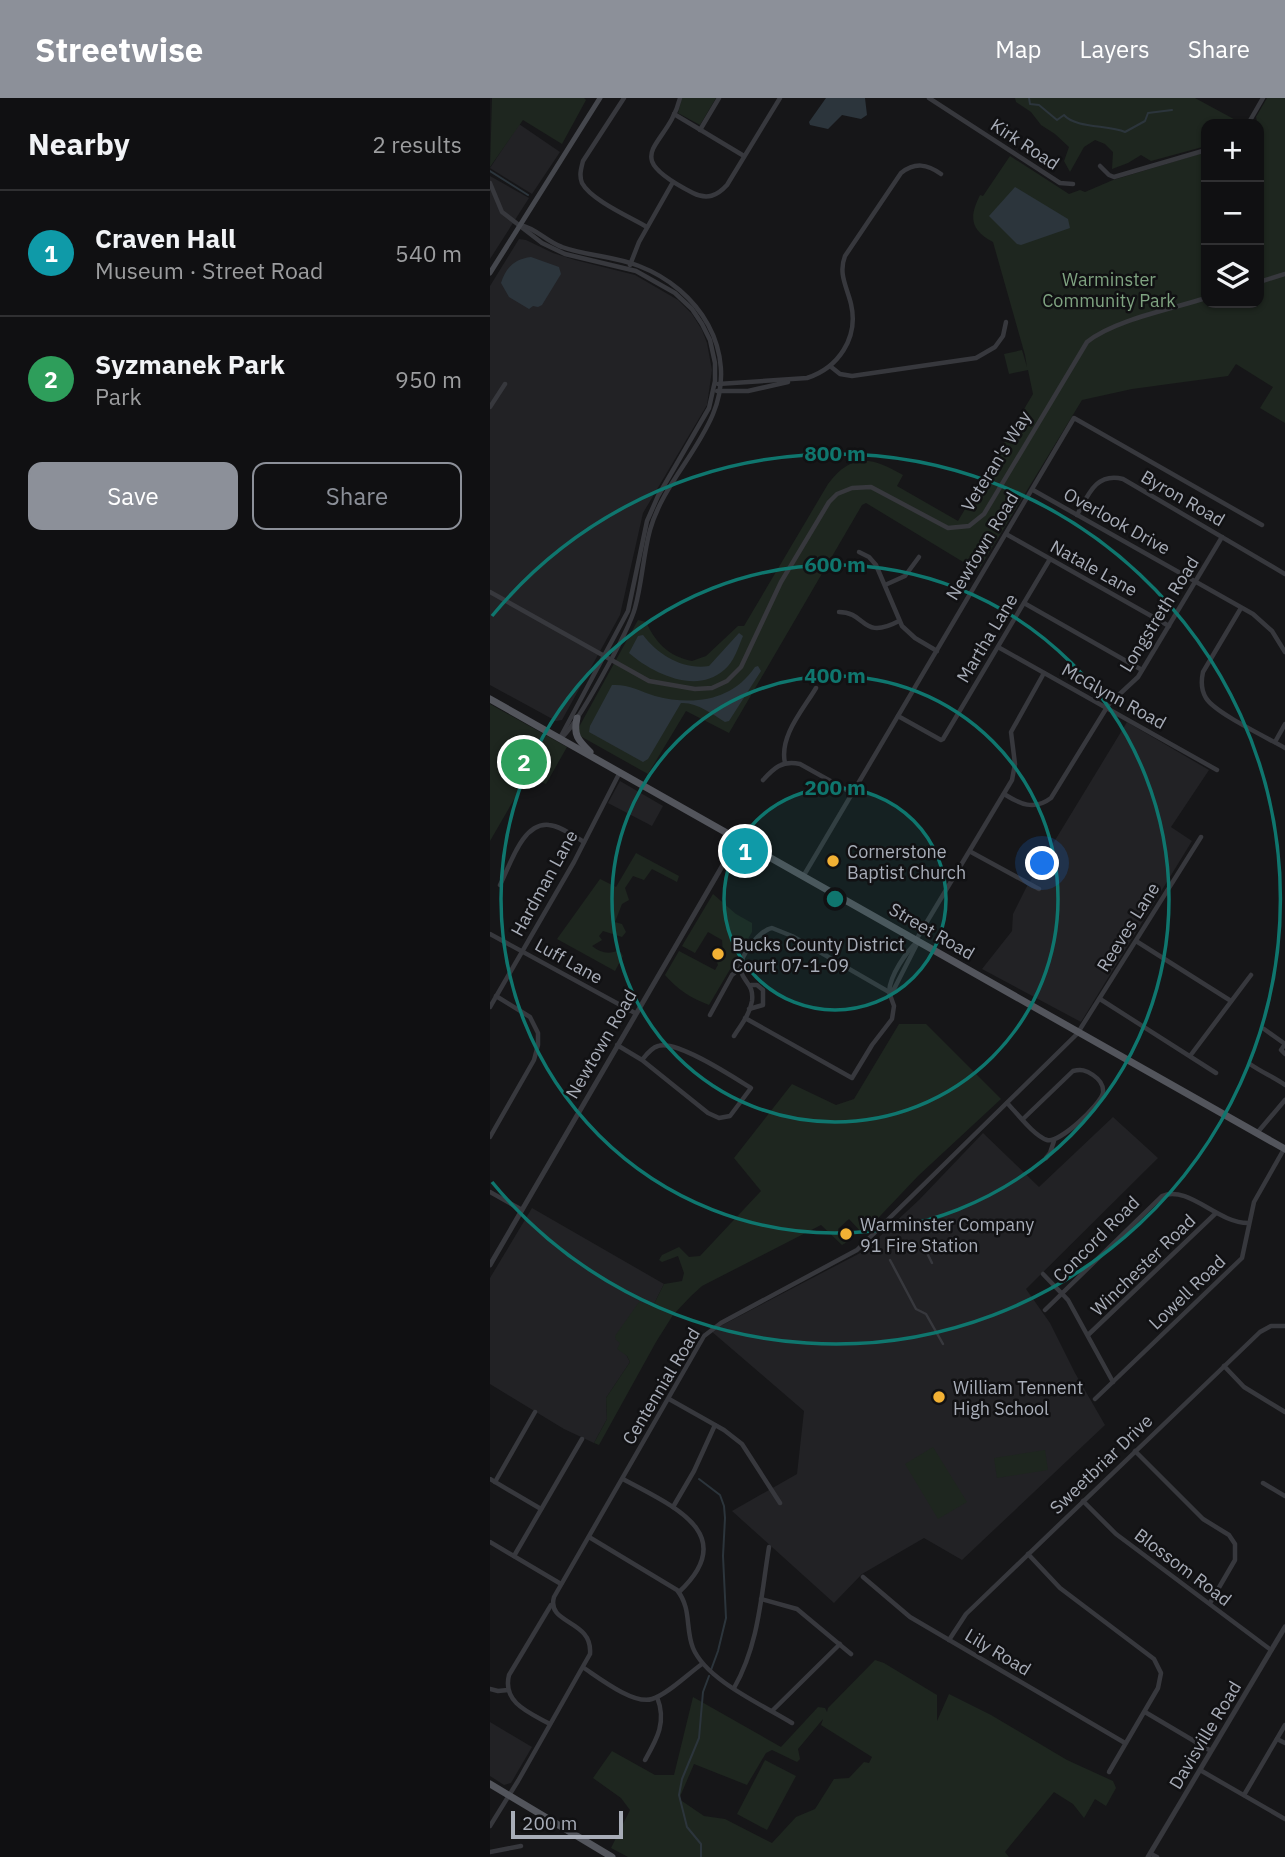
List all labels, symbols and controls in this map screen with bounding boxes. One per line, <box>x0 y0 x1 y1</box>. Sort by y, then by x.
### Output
text: Streetwise <box>35 28 203 71</box>
text: Map <box>995 33 1042 65</box>
text: Layers <box>1080 33 1150 65</box>
text: Share <box>1188 33 1250 65</box>
street label: Kirk Road <box>986 113 1064 175</box>
map controls <box>1201 119 1264 308</box>
button: + <box>1201 119 1264 182</box>
text: Nearby <box>28 124 130 163</box>
text: 2 results <box>372 129 462 159</box>
button: − <box>1201 182 1264 245</box>
text: Craven Hall <box>95 221 236 255</box>
text: 1 <box>44 238 58 268</box>
text: 540 m <box>395 238 462 268</box>
button: layers <box>1201 245 1264 308</box>
text: Museum · Street Road <box>95 255 323 285</box>
park label: Warminster Community Park <box>1042 268 1176 312</box>
text: Syzmanek Park <box>95 347 285 381</box>
text: 2 <box>44 364 58 394</box>
text: 950 m <box>395 364 462 394</box>
text: Park <box>95 381 142 411</box>
street label: Veteran's Way <box>956 406 1036 516</box>
text: 800 m <box>804 439 866 467</box>
button: Save <box>28 462 238 530</box>
button: Share <box>252 462 462 530</box>
street label: Byron Road <box>1137 465 1229 531</box>
street label: Overlook Drive <box>1060 482 1175 560</box>
street label: Newtown Road <box>941 488 1023 604</box>
street label: Natale Lane <box>1046 535 1142 601</box>
text: 600 m <box>804 550 866 578</box>
street label: Longstreth Road <box>1114 552 1204 676</box>
street label: Martha Lane <box>951 589 1023 687</box>
street label: McGlynn Road <box>1058 658 1170 734</box>
text: 400 m <box>804 661 866 689</box>
pin: 2 <box>501 736 547 788</box>
text: 200 m <box>804 773 866 801</box>
pin: 1 <box>722 825 768 877</box>
street label: Hardman Lane <box>505 826 583 940</box>
place label: Cornerstone Baptist Church <box>847 840 966 884</box>
your location <box>1025 846 1059 880</box>
marker: Cornerstone Baptist Church <box>825 853 841 869</box>
street label: Reeves Lane <box>1091 878 1165 976</box>
centre of rings <box>823 887 847 911</box>
street label: Street Road <box>885 897 979 965</box>
street label: Luff Lane <box>531 933 607 989</box>
place label: Bucks County District Court 07-1-09 <box>732 933 905 977</box>
marker: Bucks County District Court 07-1-09 <box>710 946 726 962</box>
street label: Newtown Road <box>560 985 642 1103</box>
street label: Concord Road <box>1048 1191 1144 1287</box>
street label: Winchester Road <box>1086 1209 1200 1321</box>
place label: Warminster Company 91 Fire Station <box>860 1213 1034 1257</box>
marker: Warminster Company 91 Fire Station <box>838 1226 854 1242</box>
street label: Lowell Road <box>1144 1250 1230 1334</box>
street label: Centennial Road <box>617 1323 705 1449</box>
place label: William Tennent High School <box>953 1376 1083 1420</box>
marker: William Tennent High School <box>931 1389 947 1405</box>
street label: Sweetbriar Drive <box>1045 1409 1157 1519</box>
street label: Blossom Road <box>1130 1523 1236 1611</box>
street label: Lily Road <box>961 1623 1035 1681</box>
street label: Davisville Road <box>1164 1677 1246 1793</box>
scale bar <box>511 1808 623 1840</box>
text: 200 m <box>522 1811 577 1835</box>

